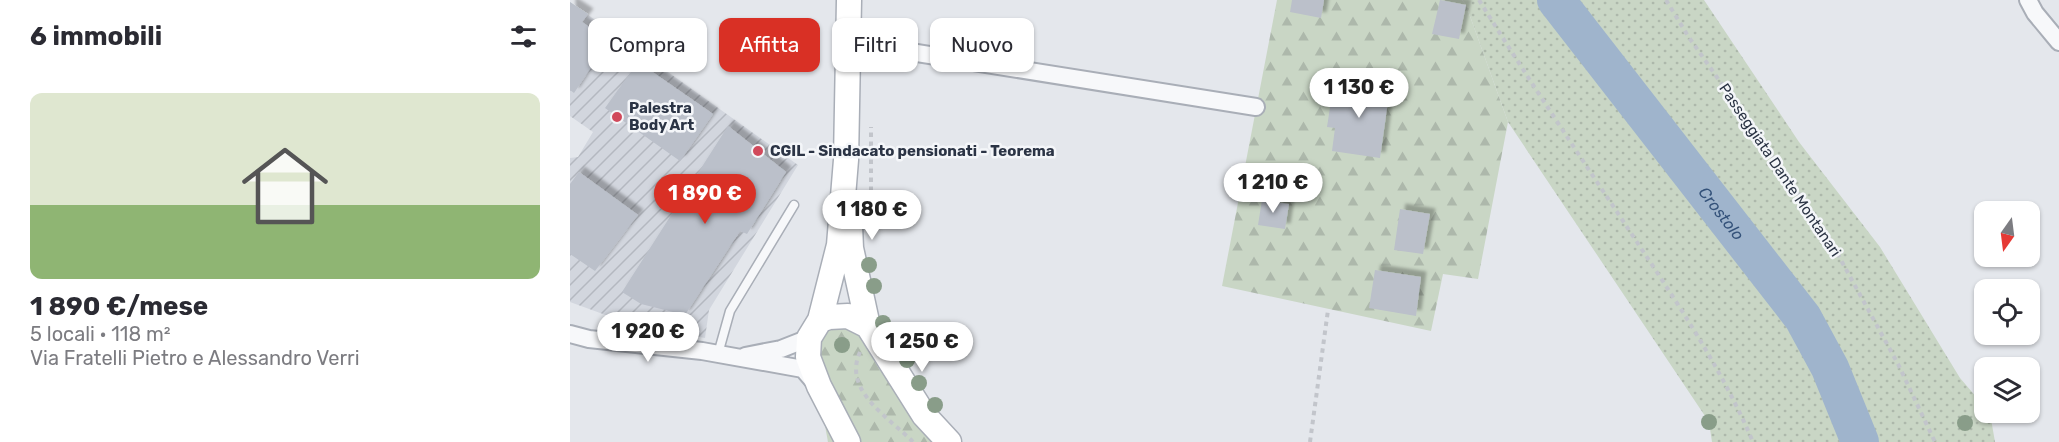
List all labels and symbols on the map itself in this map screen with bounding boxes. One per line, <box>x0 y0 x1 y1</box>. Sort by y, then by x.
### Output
pin: 1 130 € <box>1304 68 1414 119</box>
street label: Passeggiata Dante Montanari <box>1715 80 1845 260</box>
place label: Palestra Body Art <box>629 99 694 134</box>
marker: Palestra Body Art <box>610 110 624 124</box>
place label: CGIL - Sindacato pensionati - Teorema <box>770 142 1055 160</box>
marker: CGIL - Sindacato pensionati - Teorema <box>751 144 765 158</box>
pin: 1 210 € <box>1218 163 1328 214</box>
pin: 1 890 € <box>650 174 760 225</box>
water label: Crostolo <box>1695 183 1748 244</box>
pin: 1 180 € <box>817 190 927 241</box>
north arrow <box>1974 201 2040 267</box>
pin: 1 920 € <box>593 312 703 363</box>
pin: 1 250 € <box>867 322 977 373</box>

